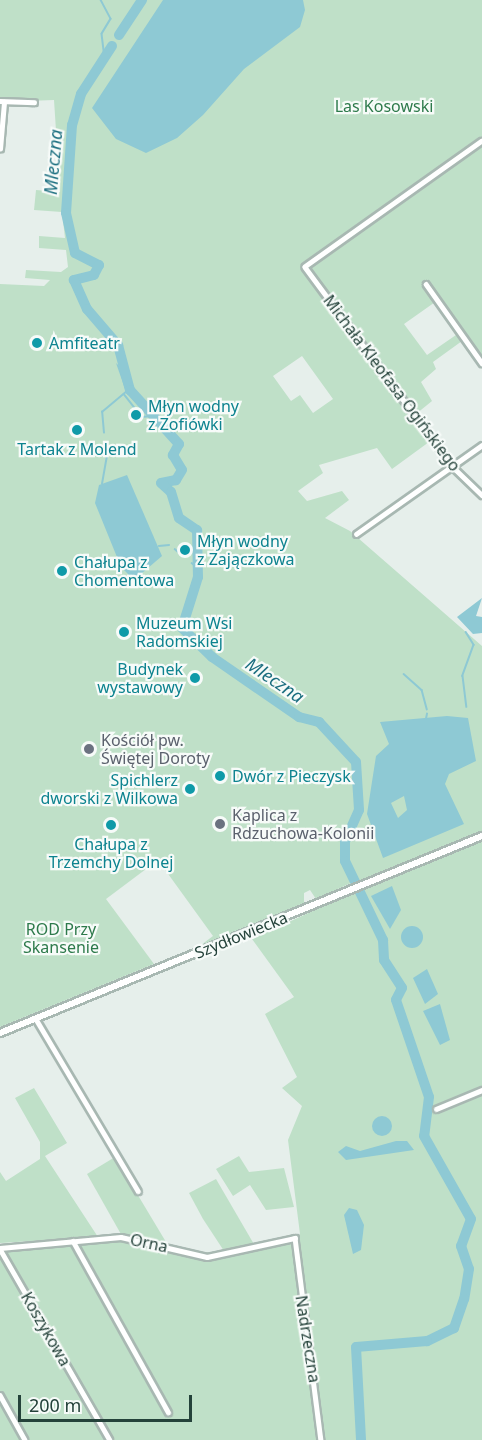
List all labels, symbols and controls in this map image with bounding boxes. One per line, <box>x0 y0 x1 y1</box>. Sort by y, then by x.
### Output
park label: Las Kosowski <box>335 96 433 116</box>
water label: Mleczna <box>39 128 67 196</box>
street label: Michała Kleofasa Ogińskiego <box>319 291 465 475</box>
place label: Amfiteatr <box>49 333 120 353</box>
marker: Amfiteatr <box>30 336 44 350</box>
place label: Młyn wodny z Zofiówki <box>148 396 239 434</box>
marker: Młyn wodny z Zofiówki <box>129 408 143 422</box>
marker: Tartak z Molend <box>70 423 84 437</box>
place label: Tartak z Molend <box>17 439 137 459</box>
place label: Młyn wodny z Zajączkowa <box>197 531 295 569</box>
marker: Młyn wodny z Zajączkowa <box>178 543 192 557</box>
place label: Chałupa z Chomentowa <box>74 552 174 590</box>
marker: Chałupa z Chomentowa <box>55 564 69 578</box>
place label: Muzeum Wsi Radomskiej <box>136 613 232 651</box>
marker: Muzeum Wsi Radomskiej <box>117 625 131 639</box>
water label: Mleczna <box>242 653 308 707</box>
place label: Budynek wystawowy <box>97 659 183 697</box>
marker: Budynek wystawowy <box>188 671 202 685</box>
place label: Kościół pw. Świętej Doroty <box>101 730 210 768</box>
marker: Kościół pw. Świętej Doroty <box>82 742 96 756</box>
place label: Dwór z Pieczysk <box>232 766 351 786</box>
marker: Dwór z Pieczysk <box>213 769 227 783</box>
place label: Spichlerz dworski z Wilkowa <box>41 770 178 808</box>
marker: Spichlerz dworski z Wilkowa <box>183 782 197 796</box>
place label: Kaplica z Rdzuchowa-Kolonii <box>232 805 374 843</box>
marker: Kaplica z Rdzuchowa-Kolonii <box>213 817 227 831</box>
marker: Chałupa z Trzemchy Dolnej <box>104 818 118 832</box>
place label: Chałupa z Trzemchy Dolnej <box>49 834 173 872</box>
street label: Szydłowiecka <box>192 908 290 962</box>
park label: ROD Przy Skansenie <box>23 919 99 957</box>
street label: Orna <box>128 1230 170 1256</box>
street label: Koszykowa <box>17 1289 75 1369</box>
street label: Nadrzeczna <box>292 1294 324 1384</box>
scale bar <box>21 1383 195 1421</box>
text: 200 m <box>29 1393 81 1417</box>

